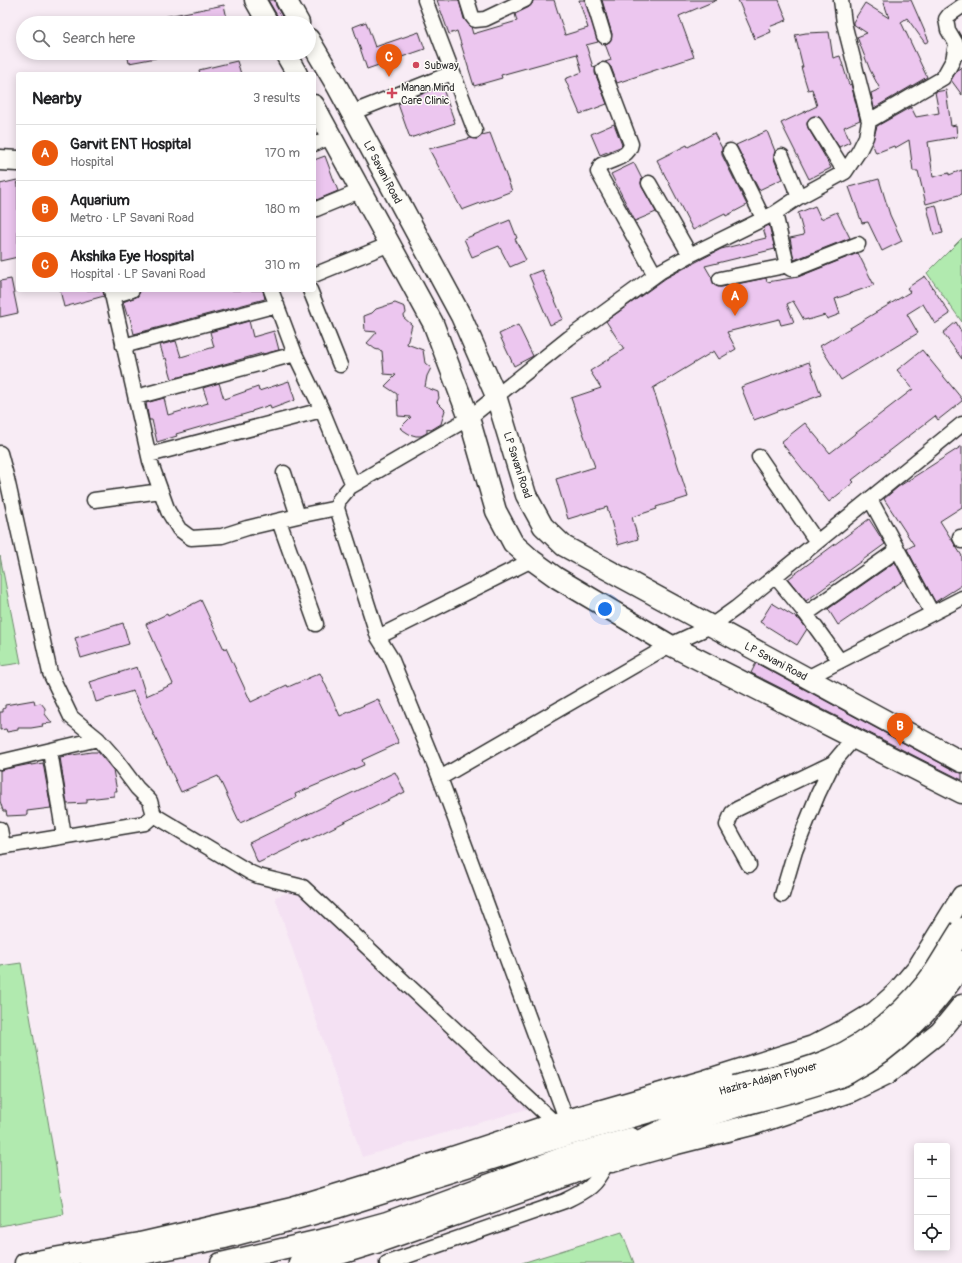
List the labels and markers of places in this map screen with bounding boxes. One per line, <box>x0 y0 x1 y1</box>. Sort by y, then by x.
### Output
pin: C <box>376 44 402 77</box>
place label: Subway <box>424 59 459 72</box>
marker: Subway <box>411 60 421 70</box>
place label: Manan Mind Care Clinic <box>401 81 455 107</box>
marker: Manan Mind Care Clinic <box>386 87 398 99</box>
pin: A <box>722 283 748 316</box>
pin: B <box>887 713 913 746</box>

